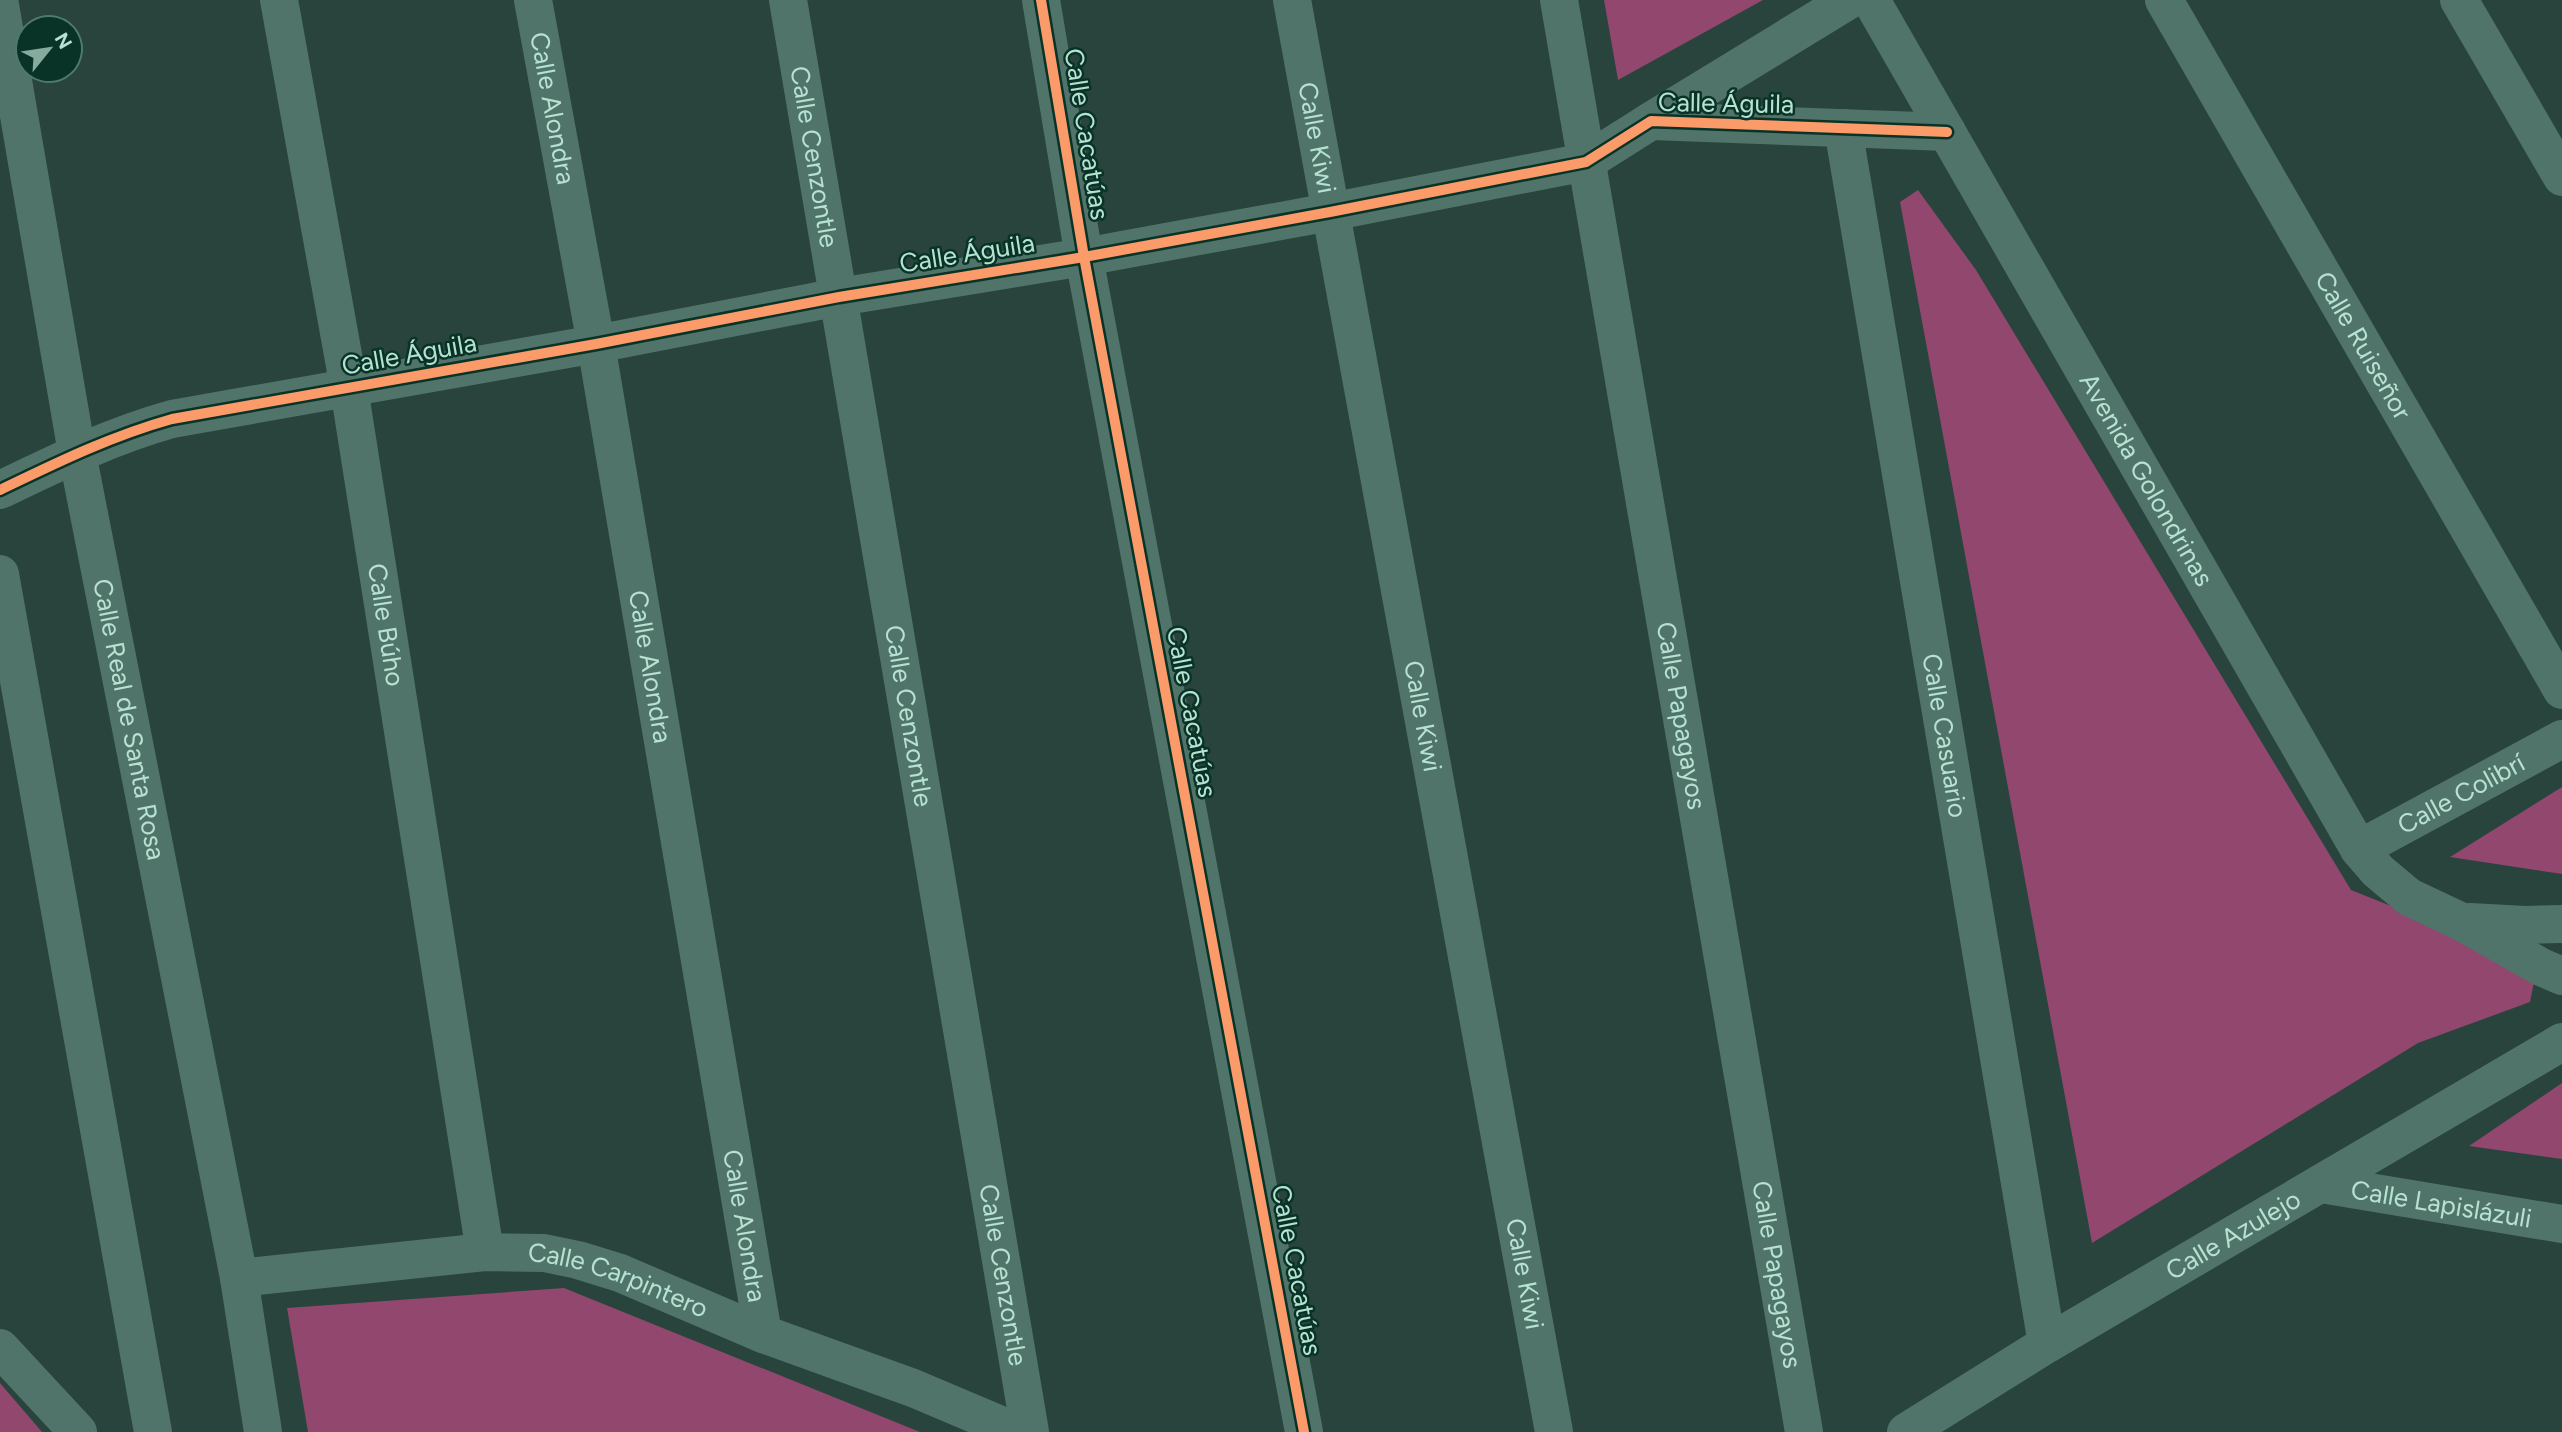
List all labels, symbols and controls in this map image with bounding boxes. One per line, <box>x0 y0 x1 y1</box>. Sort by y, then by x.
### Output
north arrow <box>14 14 84 84</box>
text: N <box>50 29 77 53</box>
street label: Calle Alondra <box>523 29 582 187</box>
street label: Calle Cacatúas <box>1058 46 1116 222</box>
street label: Calle Cenzontle <box>783 64 846 250</box>
street label: Calle Kiwi <box>1291 80 1343 196</box>
street label: Calle Águila <box>1658 86 1794 120</box>
street label: Calle Águila <box>897 227 1037 279</box>
street label: Calle Ruiseñor <box>2308 266 2419 426</box>
street label: Calle Águila <box>339 326 479 382</box>
street label: Avenida Golondrinas <box>2073 367 2220 592</box>
street label: Calle Búho <box>361 561 412 689</box>
street label: Calle Real de Santa Rosa <box>86 576 173 863</box>
street label: Calle Alondra <box>622 588 679 746</box>
street label: Calle Papagayos <box>1650 619 1713 812</box>
street label: Calle Cenzontle <box>878 623 940 809</box>
street label: Calle Cacatúas <box>1160 624 1224 800</box>
street label: Calle Casuario <box>1915 651 1974 820</box>
street label: Calle Kiwi <box>1397 658 1449 774</box>
street label: Calle Colibrí <box>2392 746 2531 841</box>
street label: Calle Alondra <box>716 1147 773 1305</box>
street label: Calle Lapislázuli <box>2349 1173 2534 1235</box>
street label: Calle Papagayos <box>1745 1178 1809 1371</box>
street label: Calle Cenzontle <box>972 1182 1035 1368</box>
street label: Calle Cacatúas <box>1265 1182 1329 1358</box>
street label: Calle Azulejo <box>2160 1183 2306 1287</box>
street label: Calle Kiwi <box>1499 1216 1551 1332</box>
street label: Calle Carpintero <box>528 1237 713 1325</box>

